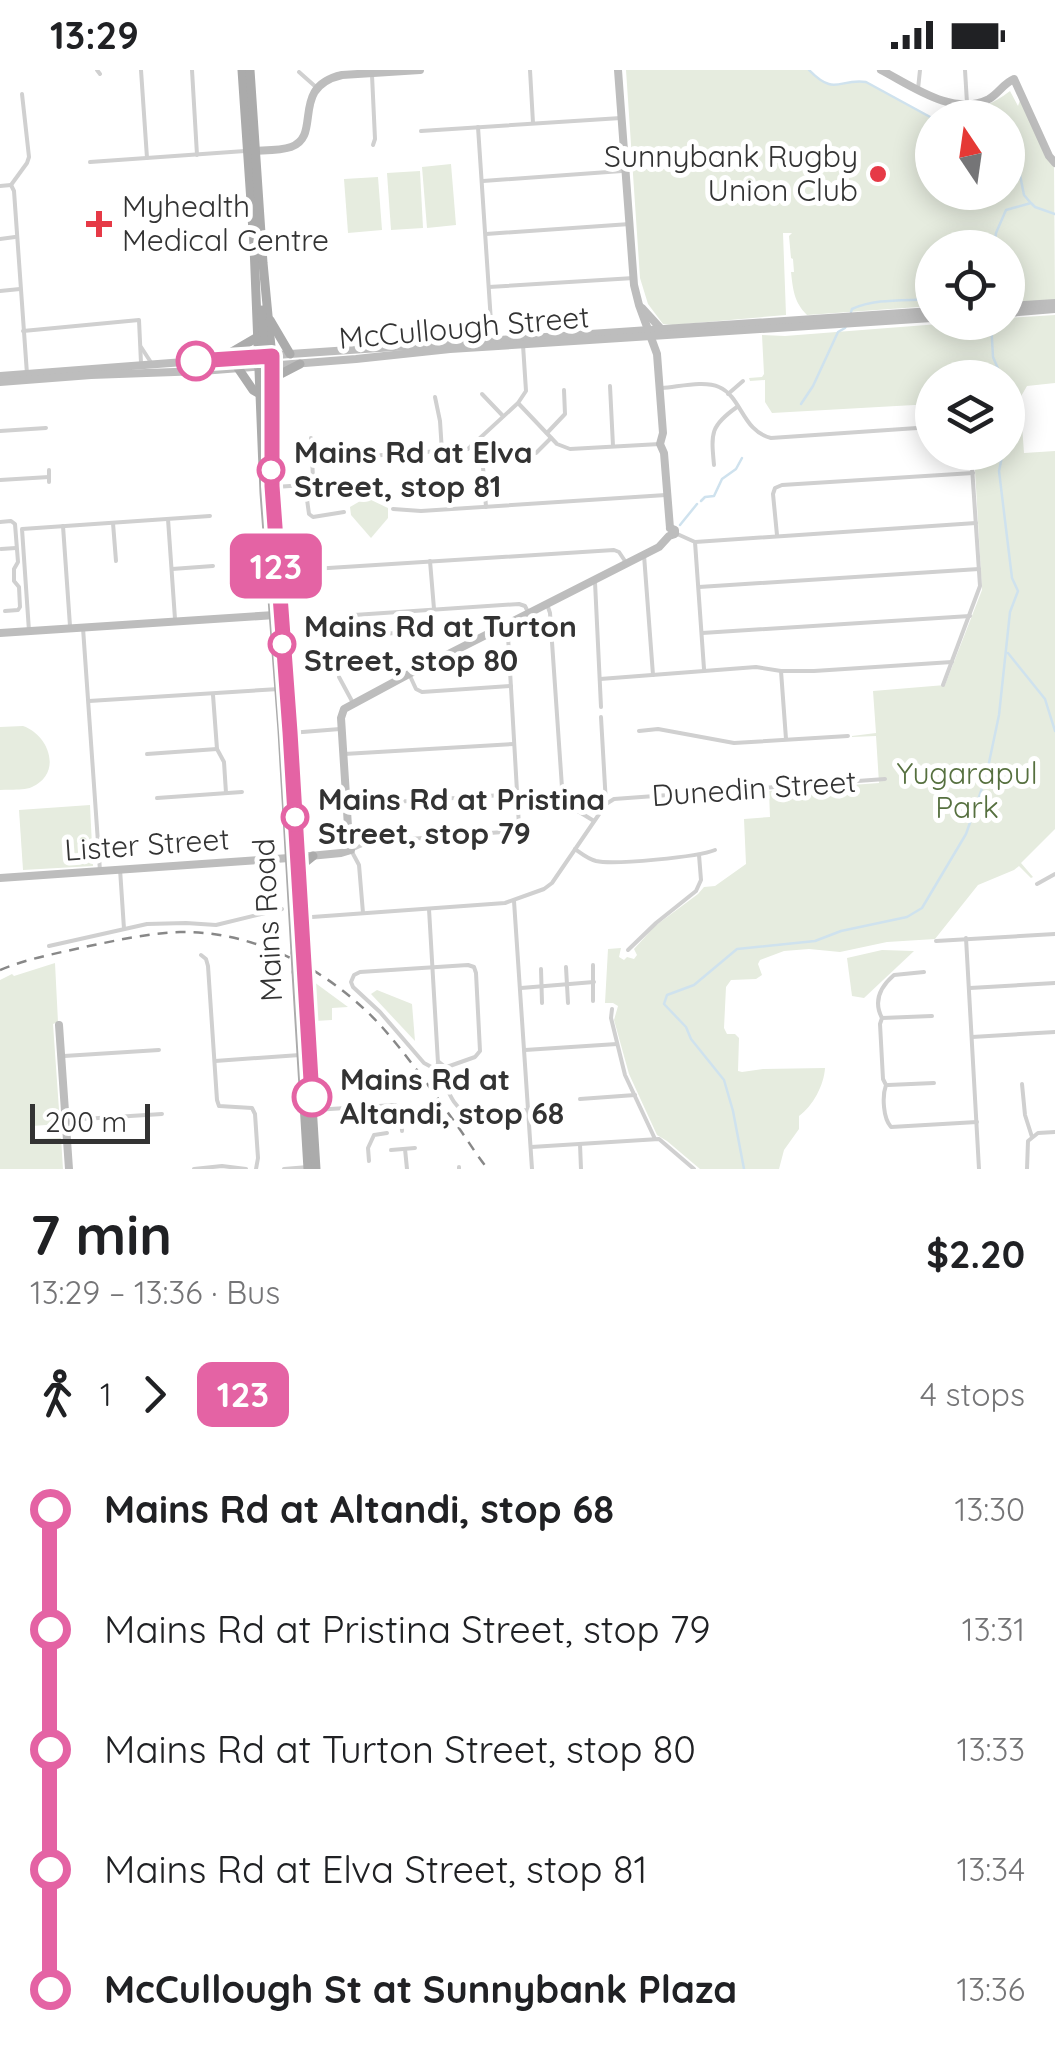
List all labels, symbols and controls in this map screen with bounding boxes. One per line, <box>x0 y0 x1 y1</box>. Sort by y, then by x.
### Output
text: 13:29 <box>50 11 139 59</box>
north arrow <box>915 100 1025 210</box>
map controls <box>915 100 1025 470</box>
place label: Sunnybank Rugby Union Club <box>604 137 858 209</box>
marker: Sunnybank Rugby Union Club <box>867 163 889 185</box>
place label: Myhealth Medical Centre <box>122 187 329 259</box>
marker: Myhealth Medical Centre <box>86 211 112 237</box>
button: locate <box>915 230 1025 340</box>
street label: McCullough Street <box>337 297 591 357</box>
unlabelled marker <box>177 342 215 380</box>
button: layers <box>915 360 1025 470</box>
place label: Mains Rd at Elva Street, stop 81 <box>294 433 533 505</box>
marker: Mains Rd at Elva Street, stop 81 <box>258 457 284 483</box>
line badge: 123 <box>218 534 334 598</box>
text: 123 <box>250 544 302 588</box>
place label: Mains Rd at Turton Street, stop 80 <box>304 607 577 679</box>
marker: Mains Rd at Turton Street, stop 80 <box>269 631 295 657</box>
park label: Yugarapul Park <box>896 754 1038 826</box>
street label: Dunedin Street <box>650 762 858 814</box>
place label: Mains Rd at Pristina Street, stop 79 <box>318 780 605 852</box>
marker: Mains Rd at Pristina Street, stop 79 <box>282 804 308 830</box>
street label: Lister Street <box>63 819 231 869</box>
street label: Mains Road <box>244 837 290 1003</box>
place label: Mains Rd at Altandi, stop 68 <box>340 1060 564 1132</box>
marker: Mains Rd at Altandi, stop 68 <box>293 1078 331 1116</box>
scale bar <box>30 1099 150 1144</box>
text: 200 m <box>45 1104 127 1139</box>
text: 7 min <box>30 1200 172 1269</box>
text: $2.20 <box>926 1230 1025 1278</box>
text: 13:29 – 13:36 · Bus <box>30 1272 280 1312</box>
icon: walk <box>30 1367 85 1422</box>
icon: forward <box>127 1367 182 1422</box>
text: 123 <box>217 1372 269 1416</box>
text: 1 <box>100 1374 112 1414</box>
text: 4 stops <box>920 1374 1025 1414</box>
text: Mains Rd at Altandi, stop 68 <box>104 1485 614 1533</box>
text: 13:30 <box>955 1489 1025 1529</box>
text: Mains Rd at Pristina Street, stop 79 <box>104 1605 710 1653</box>
text: 13:31 <box>962 1609 1025 1649</box>
text: Mains Rd at Turton Street, stop 80 <box>104 1725 696 1773</box>
text: 13:33 <box>957 1729 1025 1769</box>
text: Mains Rd at Elva Street, stop 81 <box>104 1845 648 1893</box>
text: 13:34 <box>957 1849 1025 1889</box>
text: McCullough St at Sunnybank Plaza <box>104 1965 737 2013</box>
text: 13:36 <box>956 1969 1025 2009</box>

